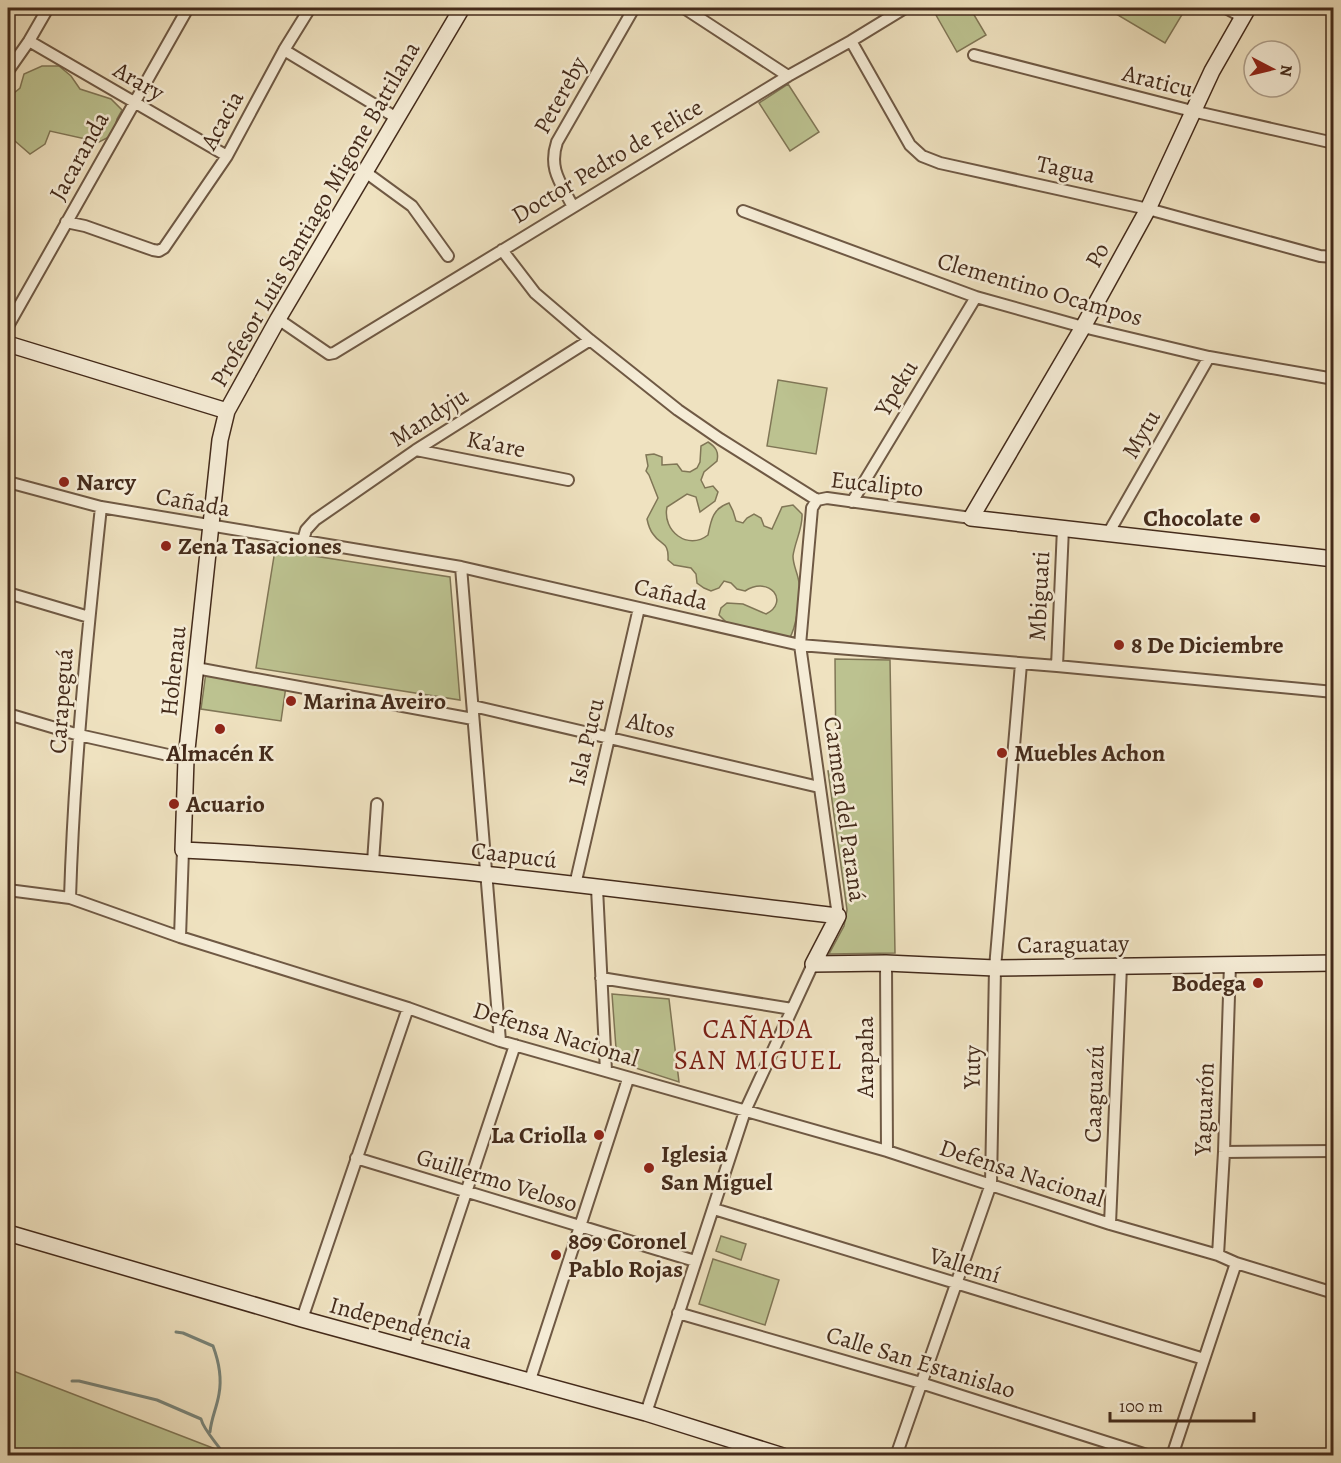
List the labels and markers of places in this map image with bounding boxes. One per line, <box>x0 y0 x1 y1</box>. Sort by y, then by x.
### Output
place label: Narcy <box>76 466 137 498</box>
marker: Narcy <box>57 475 71 489</box>
place label: Chocolate <box>1143 502 1243 534</box>
marker: Chocolate <box>1248 511 1262 525</box>
place label: Zena Tasaciones <box>178 530 342 562</box>
marker: Zena Tasaciones <box>159 539 173 553</box>
place label: 8 De Diciembre <box>1131 629 1284 661</box>
marker: 8 De Diciembre <box>1112 638 1126 652</box>
place label: Marina Aveiro <box>303 685 446 717</box>
marker: Marina Aveiro <box>284 694 298 708</box>
marker: Almacén K <box>213 722 227 736</box>
place label: Almacén K <box>165 737 274 769</box>
place label: Muebles Achon <box>1014 737 1166 769</box>
marker: Muebles Achon <box>995 746 1009 760</box>
place label: Acuario <box>185 788 265 820</box>
marker: Acuario <box>167 797 181 811</box>
place label: Bodega <box>1171 967 1246 999</box>
marker: Bodega <box>1251 976 1265 990</box>
place label: La Criolla <box>491 1119 587 1151</box>
marker: La Criolla <box>592 1128 606 1142</box>
place label: Iglesia San Miguel <box>661 1138 773 1198</box>
marker: Iglesia San Miguel <box>642 1161 656 1175</box>
place label: 809 Coronel Pablo Rojas <box>568 1225 687 1285</box>
marker: 809 Coronel Pablo Rojas <box>549 1248 563 1262</box>

